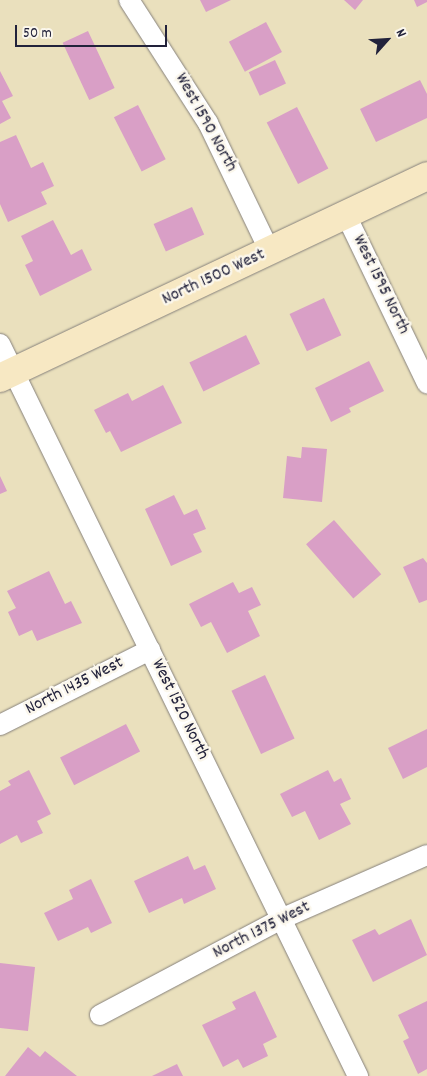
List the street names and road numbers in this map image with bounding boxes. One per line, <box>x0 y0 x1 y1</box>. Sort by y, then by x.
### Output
street label: West 1590 North <box>169 70 241 176</box>
street label: West 1595 North <box>347 232 413 338</box>
street label: North 1500 West <box>159 245 269 311</box>
street label: North 1435 West <box>22 653 128 721</box>
street label: West 1520 North <box>145 656 213 764</box>
street label: North 1375 West <box>210 897 314 965</box>

